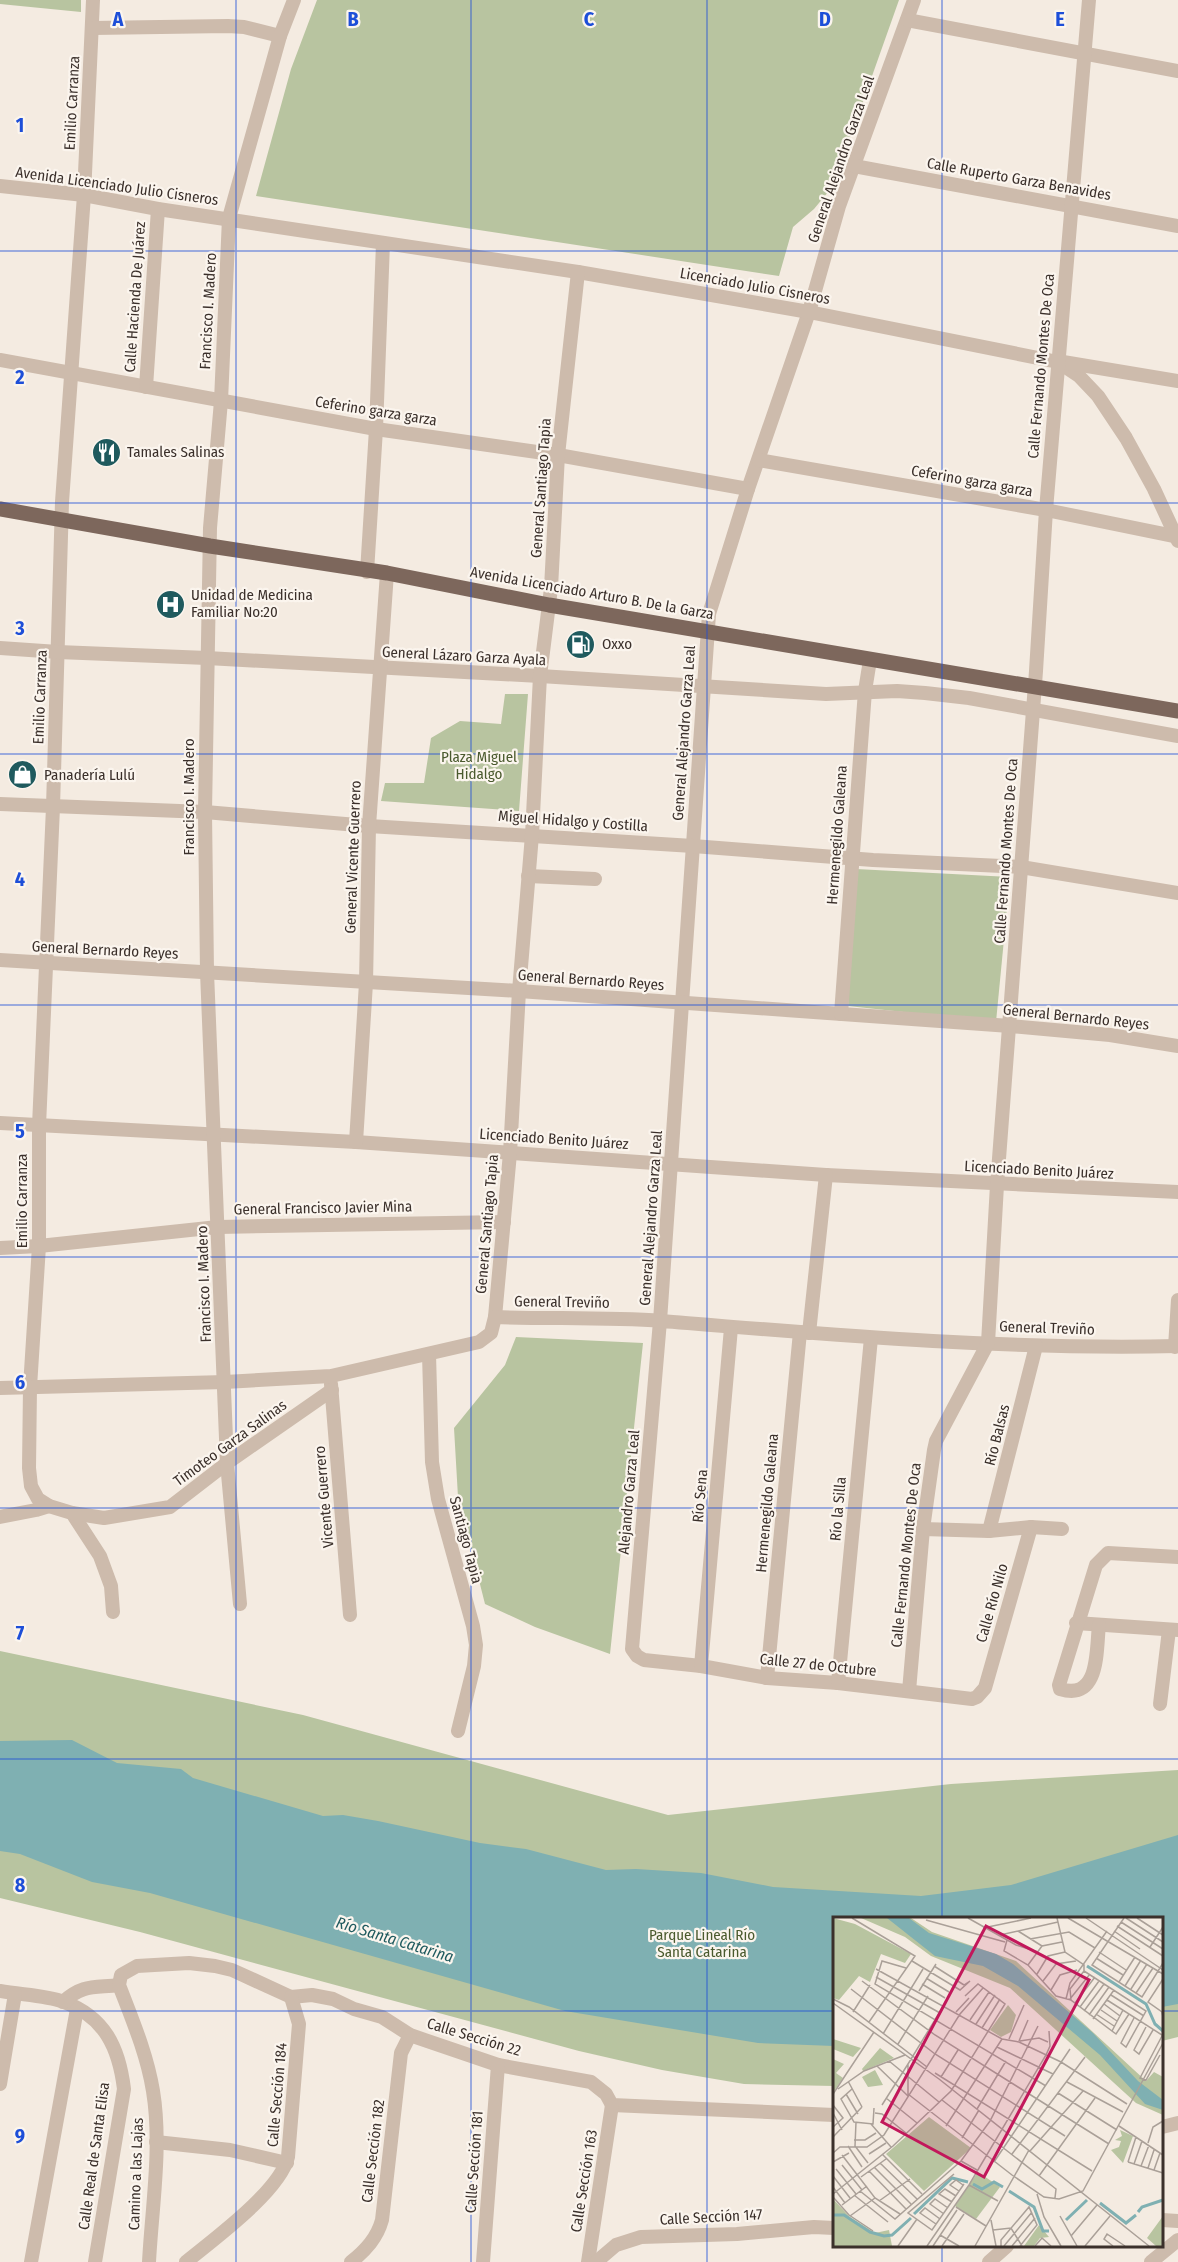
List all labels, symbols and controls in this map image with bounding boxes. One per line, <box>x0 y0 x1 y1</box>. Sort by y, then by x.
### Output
text: A <box>112 7 125 31</box>
text: B <box>347 7 359 31</box>
text: C <box>584 7 595 31</box>
text: D <box>819 7 831 31</box>
text: E <box>1055 7 1065 31</box>
street label: Emilio Carranza <box>61 55 83 151</box>
street label: General Alejandro Garza Leal <box>804 73 878 245</box>
text: 1 <box>16 113 24 137</box>
street label: Calle Ruperto Garza Benavides <box>925 154 1113 204</box>
street label: Avenida Licenciado Julio Cisneros <box>14 163 220 209</box>
street label: Calle Hacienda De Juárez <box>121 221 149 373</box>
street label: Francisco I. Madero <box>196 252 220 370</box>
street label: Licenciado Julio Cisneros <box>678 264 832 308</box>
street label: Calle Fernando Montes De Oca <box>1024 273 1058 459</box>
text: 2 <box>14 365 25 389</box>
street label: Ceferino garza garza <box>314 392 438 430</box>
street label: General Santiago Tapia <box>527 417 555 559</box>
restaurant icon: Tamales Salinas <box>90 436 122 468</box>
place label: Tamales Salinas <box>127 443 224 461</box>
street label: Ceferino garza garza <box>910 461 1034 501</box>
street label: Avenida Licenciado Arturo B. De la Garza <box>469 563 715 623</box>
place label: Unidad de Medicina Familiar No:20 <box>191 586 313 621</box>
hospital icon: Unidad de Medicina Familiar No:20 <box>154 588 186 620</box>
text: 3 <box>14 616 25 640</box>
fuel station icon: Oxxo <box>565 628 597 660</box>
place label: Oxxo <box>602 635 632 653</box>
street label: General Lázaro Garza Ayala <box>381 643 547 669</box>
street label: General Alejandro Garza Leal <box>669 645 699 821</box>
street label: Emilio Carranza <box>29 649 51 745</box>
street label: Francisco I. Madero <box>180 738 198 856</box>
park label: Plaza Miguel Hidalgo <box>441 748 517 783</box>
street label: Calle Fernando Montes De Oca <box>991 758 1021 944</box>
shop icon: Panadería Lulú <box>7 759 39 791</box>
street label: Hermenegildo Galeana <box>823 765 851 905</box>
place label: Panadería Lulú <box>44 766 135 784</box>
street label: General Vicente Guerrero <box>341 780 365 934</box>
street label: Miguel Hidalgo y Costilla <box>498 807 648 835</box>
text: 4 <box>15 867 25 891</box>
street label: General Bernardo Reyes <box>31 937 179 963</box>
street label: General Bernardo Reyes <box>517 966 665 994</box>
street label: General Bernardo Reyes <box>1002 1000 1150 1034</box>
text: 5 <box>15 1119 25 1143</box>
street label: Licenciado Benito Juárez <box>479 1125 629 1153</box>
street label: General Alejandro Garza Leal <box>636 1130 666 1306</box>
street label: General Santiago Tapia <box>472 1153 502 1295</box>
street label: Emilio Carranza <box>13 1154 31 1248</box>
street label: Licenciado Benito Juárez <box>964 1157 1114 1183</box>
street label: General Francisco Javier Mina <box>234 1197 412 1219</box>
street label: Francisco I. Madero <box>193 1225 215 1343</box>
street label: General Treviño <box>514 1292 610 1312</box>
street label: General Treviño <box>999 1317 1095 1339</box>
text: 6 <box>15 1370 25 1394</box>
street label: Timoteo Garza Salinas <box>170 1396 290 1490</box>
street label: Río Balsas <box>981 1402 1013 1468</box>
street label: Alejandro Garza Leal <box>615 1429 643 1555</box>
street label: Hermenegildo Galeana <box>752 1433 782 1573</box>
street label: Vicente Guerrero <box>311 1445 337 1549</box>
street label: Calle Fernando Montes De Oca <box>887 1462 925 1648</box>
street label: Río Sena <box>689 1469 711 1523</box>
street label: Río la Silla <box>826 1476 850 1542</box>
street label: Santiago Tapia <box>446 1494 486 1586</box>
street label: Calle Río Nilo <box>972 1561 1012 1645</box>
text: 7 <box>16 1621 25 1645</box>
street label: Calle 27 de Octubre <box>759 1650 877 1680</box>
text: 8 <box>15 1873 26 1897</box>
water label: Río Santa Catarina <box>334 1913 456 1966</box>
inset map <box>833 1917 1163 2247</box>
park label: Parque Lineal Río Santa Catarina <box>649 1926 755 1961</box>
street label: Calle Sección 22 <box>425 2014 523 2060</box>
street label: Calle Sección 184 <box>263 2042 291 2148</box>
street label: Calle Real de Santa Elisa <box>75 2081 113 2231</box>
street label: Calle Sección 182 <box>358 2098 388 2204</box>
street label: Calle Sección 181 <box>461 2110 487 2214</box>
street label: Camino a las Lajas <box>125 2117 147 2231</box>
text: 9 <box>15 2124 25 2148</box>
street label: Calle Sección 163 <box>567 2128 601 2234</box>
street label: Calle Sección 147 <box>659 2205 763 2229</box>

